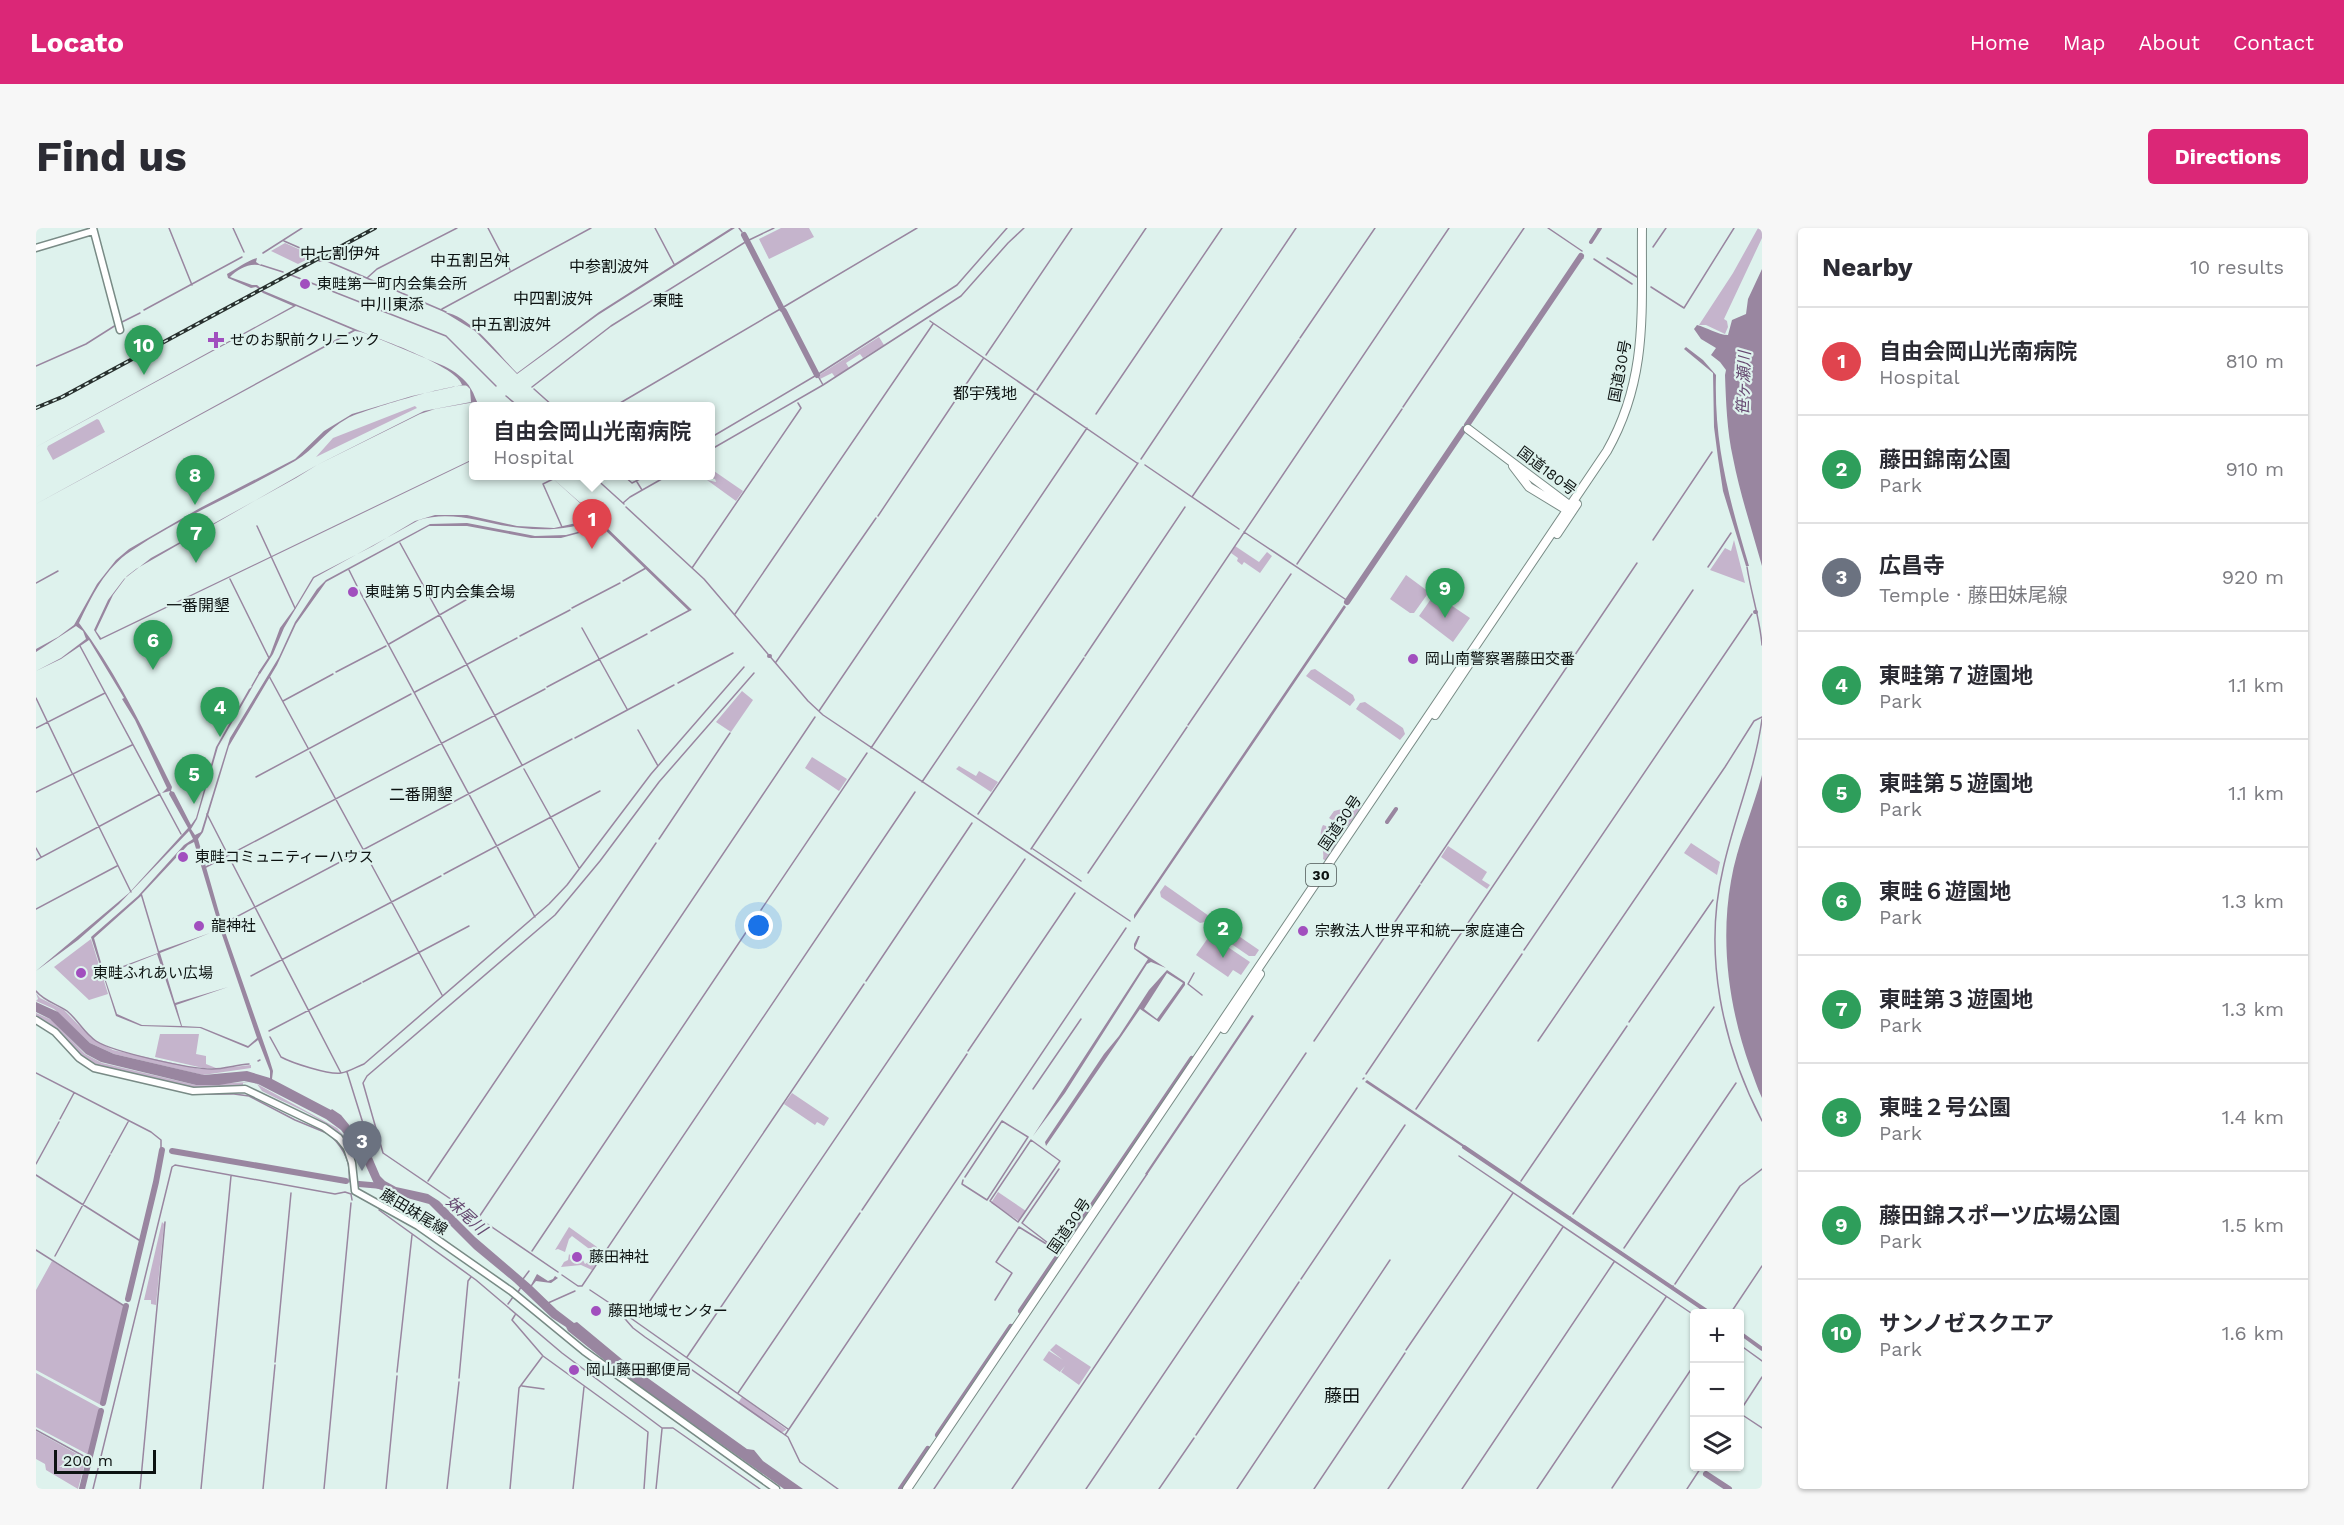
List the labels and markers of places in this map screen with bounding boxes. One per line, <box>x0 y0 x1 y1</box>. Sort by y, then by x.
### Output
place label: 東畦第一町内会集会所 <box>317 275 467 293</box>
marker: 東畦第一町内会集会所 <box>298 277 312 291</box>
pin: 10 <box>124 326 164 375</box>
marker: せのお駅前クリニック <box>207 331 225 349</box>
place label: せのお駅前クリニック <box>230 331 380 349</box>
pin: 8 <box>176 456 214 505</box>
pin: 1 <box>572 500 612 549</box>
pin: 7 <box>176 514 216 563</box>
pin: 9 <box>1426 568 1464 618</box>
place label: 東畦第５町内会集会場 <box>365 583 515 601</box>
marker: 東畦第５町内会集会場 <box>346 585 360 599</box>
pin: 6 <box>134 620 172 670</box>
place label: 岡山南警察署藤田交番 <box>1425 650 1575 668</box>
marker: 岡山南警察署藤田交番 <box>1406 652 1420 666</box>
pin: 4 <box>200 688 240 737</box>
pin: 5 <box>174 754 214 804</box>
place label: 東畦コミュニティーハウス <box>195 848 374 866</box>
marker: 東畦コミュニティーハウス <box>176 850 190 864</box>
pin: 2 <box>1204 908 1242 958</box>
place label: 龍神社 <box>211 917 256 935</box>
marker: 龍神社 <box>192 919 206 933</box>
place label: 宗教法人世界平和統一家庭連合 <box>1315 922 1525 940</box>
marker: 宗教法人世界平和統一家庭連合 <box>1296 924 1310 938</box>
place label: 東畦ふれあい広場 <box>93 964 213 982</box>
marker: 東畦ふれあい広場 <box>74 966 88 980</box>
pin: 3 <box>342 1122 382 1171</box>
place label: 藤田神社 <box>589 1248 649 1266</box>
marker: 藤田神社 <box>570 1250 584 1264</box>
place label: 藤田地域センター <box>608 1302 728 1320</box>
marker: 藤田地域センター <box>589 1304 603 1318</box>
place label: 岡山藤田郵便局 <box>586 1361 691 1379</box>
marker: 岡山藤田郵便局 <box>567 1363 581 1377</box>

